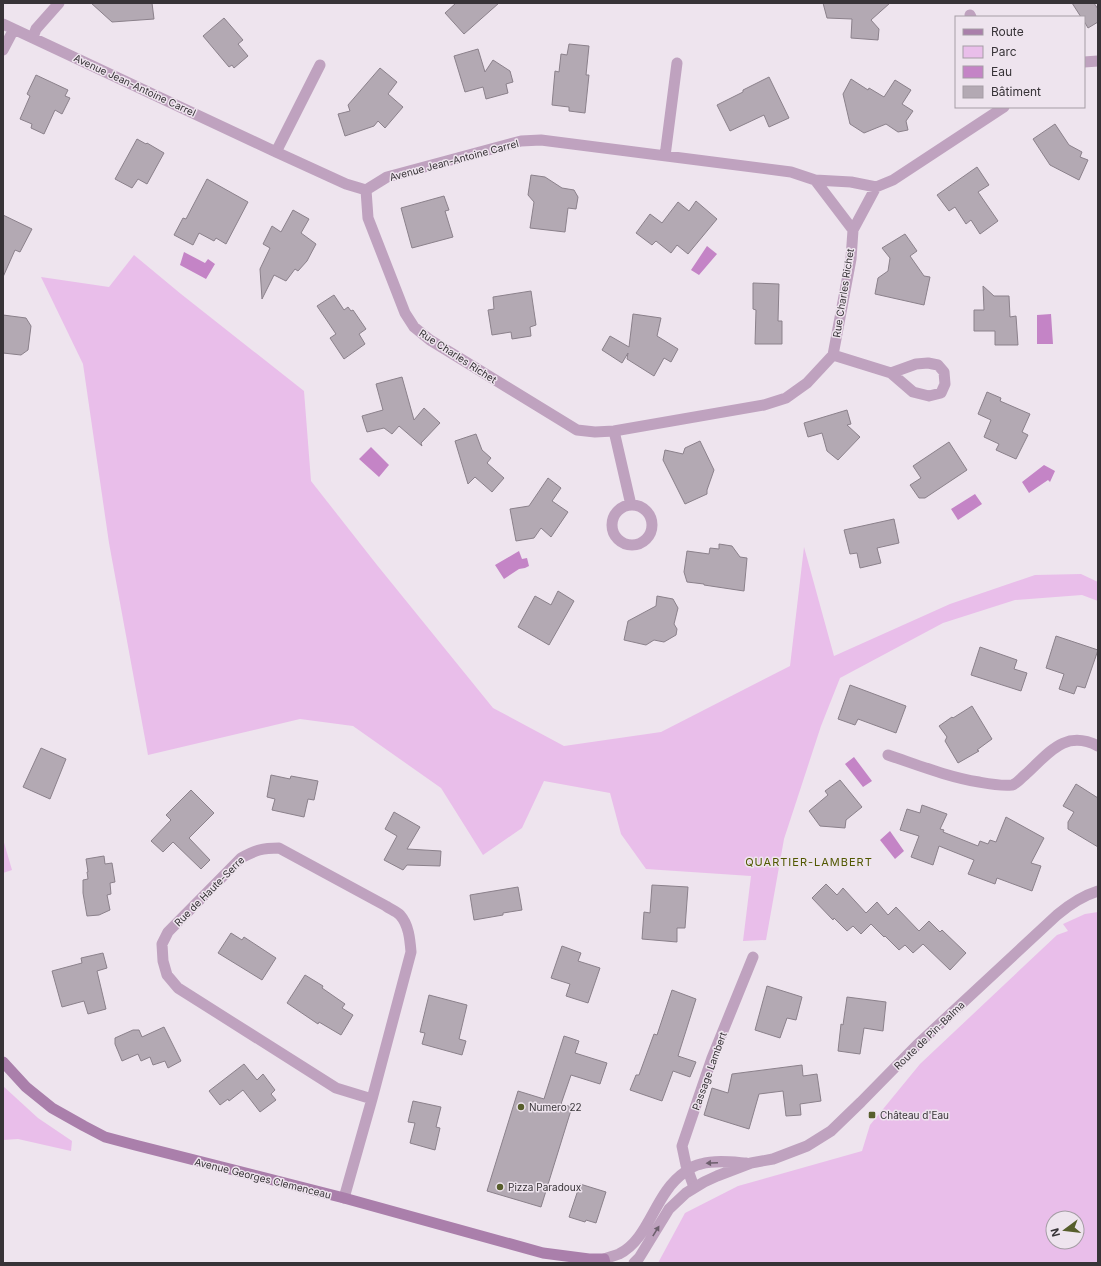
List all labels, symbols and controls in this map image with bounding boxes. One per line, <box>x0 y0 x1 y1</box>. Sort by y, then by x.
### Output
legend <box>955 16 1085 108</box>
text: Route <box>991 24 1024 39</box>
text: Parc <box>991 44 1017 59</box>
street label: Avenue Jean-Antoine Carrel <box>72 51 198 119</box>
text: Eau <box>991 64 1012 79</box>
text: Bâtiment <box>991 84 1041 99</box>
street label: Avenue Jean-Antoine Carrel <box>388 137 520 183</box>
street label: Rue Charles Richet <box>830 247 856 338</box>
street label: Rue Charles Richet <box>417 327 499 386</box>
street label: Rue de Haute-Serre <box>172 853 247 928</box>
district label: QUARTIER-LAMBERT <box>745 855 873 869</box>
street label: Route de Pin-Balma <box>891 998 967 1072</box>
street label: Passage Lambert <box>689 1030 729 1112</box>
place label: Numero 22 <box>529 1101 582 1113</box>
marker: Numero 22 <box>516 1102 526 1112</box>
place label: Château d'Eau <box>880 1109 949 1121</box>
marker: Château d'Eau <box>867 1110 877 1120</box>
street label: Avenue Georges Clemenceau <box>194 1155 333 1201</box>
one-way arrow <box>706 1159 718 1166</box>
place label: Pizza Paradoux <box>508 1181 582 1193</box>
marker: Pizza Paradoux <box>495 1182 505 1192</box>
north arrow <box>1045 1210 1085 1250</box>
one-way arrow <box>652 1225 659 1237</box>
text: N <box>1047 1227 1063 1238</box>

